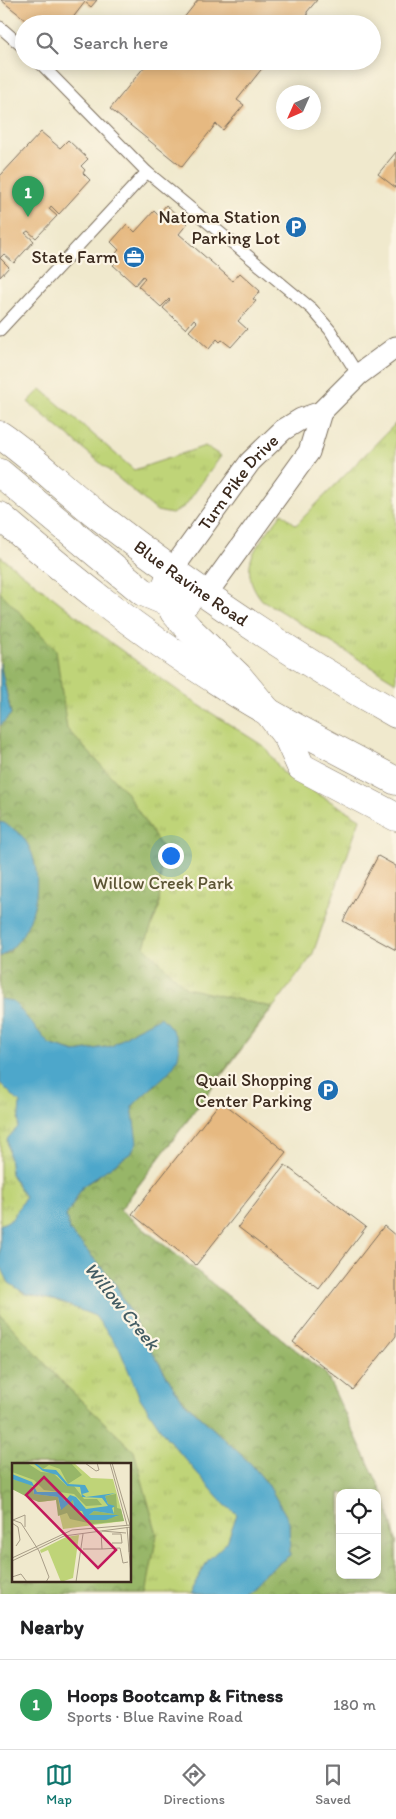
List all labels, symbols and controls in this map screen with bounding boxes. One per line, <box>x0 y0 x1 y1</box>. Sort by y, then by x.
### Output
search box <box>15 15 381 70</box>
icon: search <box>33 29 61 57</box>
text: Search here <box>73 31 168 54</box>
north arrow <box>276 85 321 130</box>
pin: 1 <box>12 176 44 217</box>
place label: Natoma Station Parking Lot <box>158 206 280 249</box>
parking icon: Natoma Station Parking Lot <box>284 215 308 239</box>
office icon: State Farm <box>122 245 146 269</box>
place label: State Farm <box>31 246 118 268</box>
street label: Turn Pike Drive <box>193 429 283 535</box>
street label: Blue Ravine Road <box>129 535 252 631</box>
your location <box>158 843 184 869</box>
park label: Willow Creek Park <box>93 872 234 894</box>
place label: Quail Shopping Center Parking <box>195 1069 313 1112</box>
parking icon: Quail Shopping Center Parking <box>316 1078 340 1102</box>
water label: Willow Creek <box>80 1257 165 1356</box>
inset map <box>12 1463 131 1582</box>
map controls <box>336 1489 381 1579</box>
button: locate <box>336 1489 381 1534</box>
button: layers <box>336 1534 381 1579</box>
text: Nearby <box>20 1614 84 1639</box>
text: Hoops Bootcamp & Fitness <box>67 1684 283 1707</box>
text: 1 <box>32 1695 40 1714</box>
text: 180 m <box>333 1695 376 1714</box>
text: Sports · Blue Ravine Road <box>67 1707 243 1726</box>
tab: Map <box>45 1761 73 1808</box>
tab: Directions <box>163 1761 225 1808</box>
tab: Saved <box>315 1761 351 1808</box>

